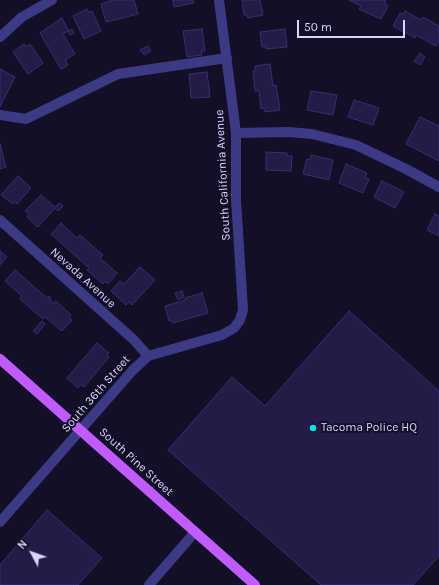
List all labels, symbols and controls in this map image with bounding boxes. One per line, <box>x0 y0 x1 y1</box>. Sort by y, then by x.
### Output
scale bar <box>299 12 407 38</box>
text: 50 m <box>304 20 332 34</box>
street label: South California Avenue <box>212 109 234 241</box>
street label: Nevada Avenue <box>47 245 119 311</box>
street label: South 36th Street <box>59 353 133 435</box>
place label: Tacoma Police HQ <box>321 421 417 435</box>
marker: Tacoma Police HQ <box>308 423 318 433</box>
street label: South Pine Street <box>96 425 176 499</box>
north arrow <box>12 533 52 573</box>
text: N <box>15 538 30 552</box>

